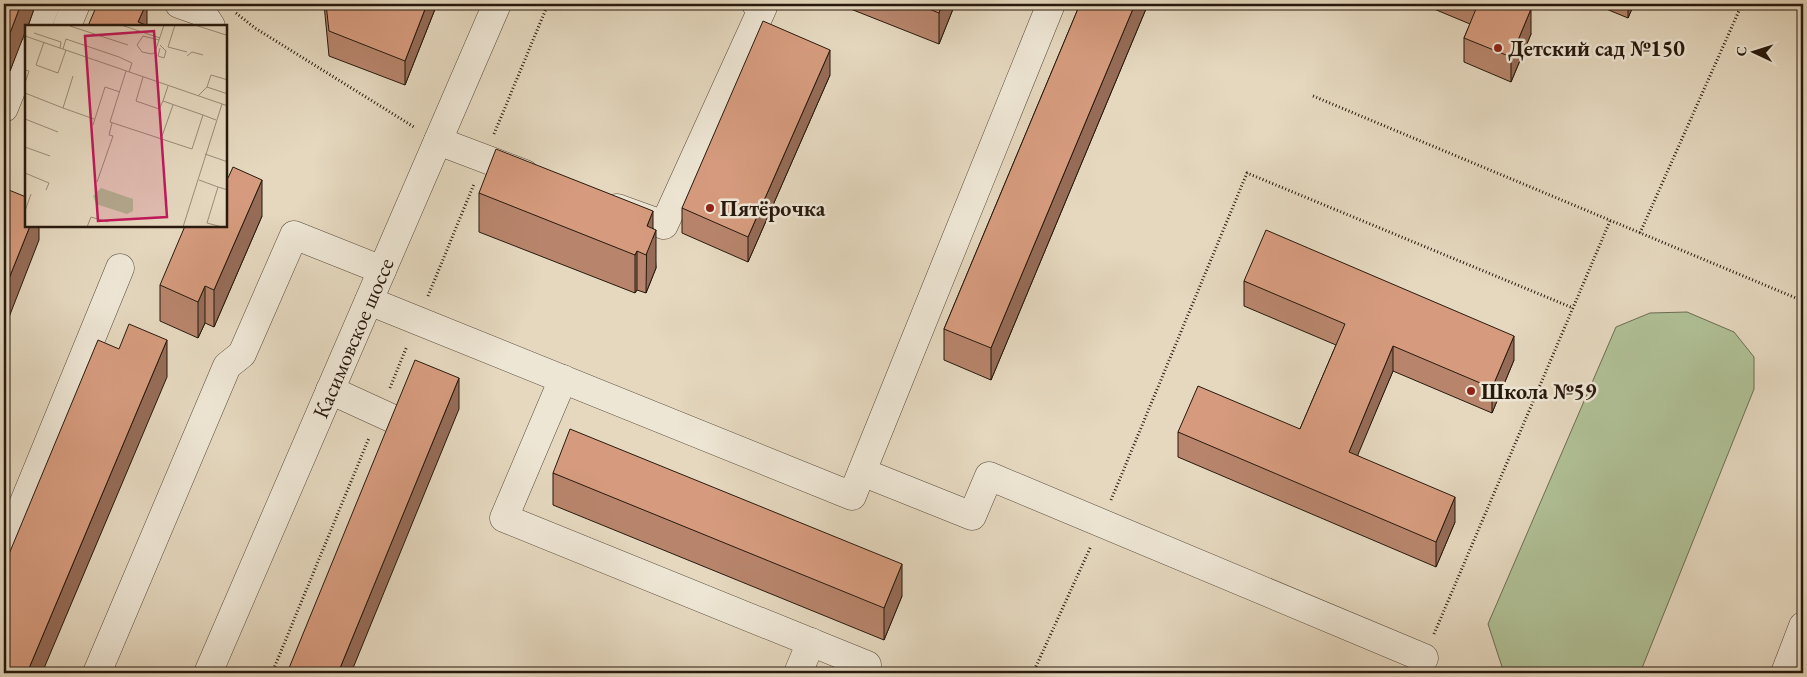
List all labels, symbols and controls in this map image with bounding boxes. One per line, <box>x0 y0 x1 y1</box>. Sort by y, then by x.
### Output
inset map <box>25 25 228 228</box>
north arrow <box>1730 28 1780 78</box>
place label: Детский сад №150 <box>1508 34 1685 63</box>
marker: Детский сад №150 <box>1492 42 1504 54</box>
text: С <box>1732 45 1750 57</box>
place label: Пятёрочка <box>720 194 826 223</box>
marker: Пятёрочка <box>704 202 716 214</box>
street label: Касимовское шоссе <box>306 253 401 423</box>
place label: Школа №59 <box>1481 377 1597 406</box>
marker: Школа №59 <box>1465 385 1477 397</box>

